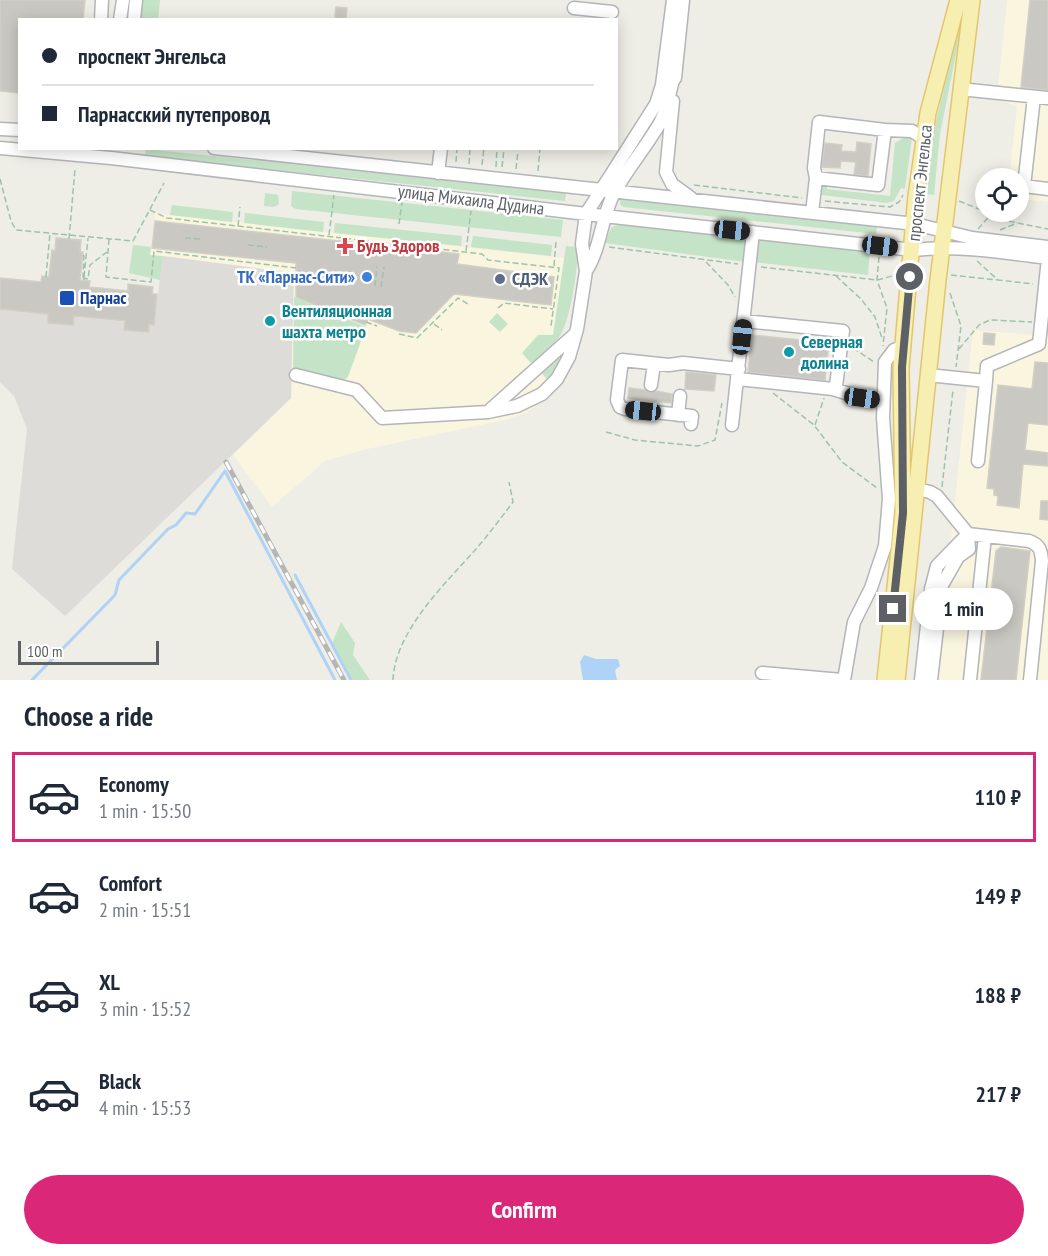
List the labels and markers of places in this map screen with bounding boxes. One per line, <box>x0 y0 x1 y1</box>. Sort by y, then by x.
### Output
place label: Будь Здоров <box>357 234 440 257</box>
marker: Будь Здоров <box>338 239 352 253</box>
place label: ТК «Парнас-Сити» <box>237 265 355 288</box>
place label: СДЭК <box>512 267 549 290</box>
marker: ТК «Парнас-Сити» <box>360 270 374 284</box>
marker: СДЭК <box>493 272 507 286</box>
place label: Парнас <box>80 286 127 309</box>
marker: Парнас <box>58 289 76 307</box>
place label: Вентиляционная шахта метро <box>282 299 392 343</box>
marker: Вентиляционная шахта метро <box>263 314 277 328</box>
place label: Северная долина <box>800 330 863 374</box>
marker: Северная долина <box>782 345 796 359</box>

